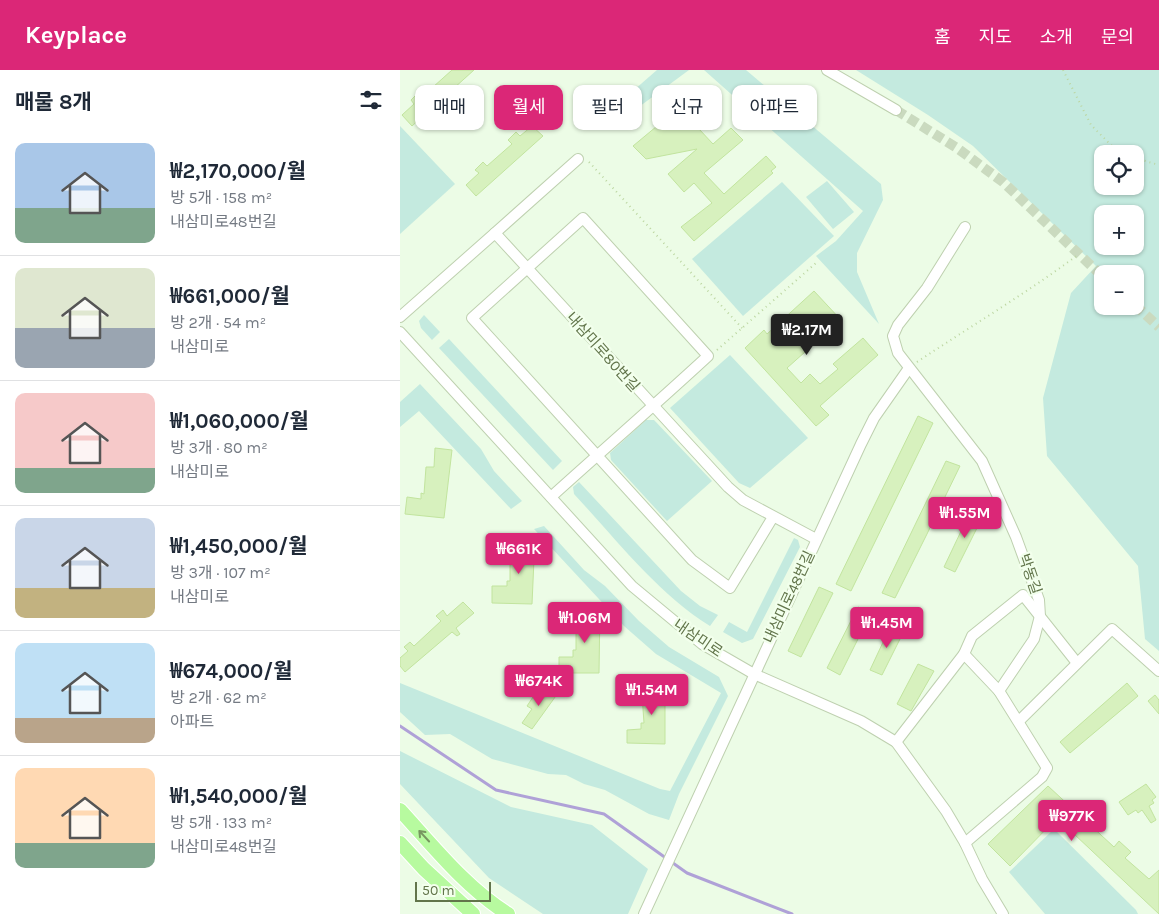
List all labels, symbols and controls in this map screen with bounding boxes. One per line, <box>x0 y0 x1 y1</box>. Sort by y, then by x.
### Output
text: Keyplace <box>25 21 127 49</box>
text: 홈 <box>934 26 951 48</box>
text: 지도 <box>979 26 1012 48</box>
text: 소개 <box>1040 26 1073 48</box>
text: 문의 <box>1101 26 1134 48</box>
chip: 매매 <box>415 85 484 130</box>
chip: 월세 <box>494 85 563 130</box>
chip: 필터 <box>573 85 642 130</box>
chip: 신규 <box>652 85 722 130</box>
chip: 아파트 <box>732 85 817 130</box>
icon: filters <box>357 86 385 114</box>
text: 매물 8개 <box>15 90 92 114</box>
map controls <box>1094 145 1144 315</box>
button: locate <box>1094 145 1144 195</box>
text: ₩2,170,000/월 <box>170 159 306 183</box>
icon: home <box>55 163 115 223</box>
text: 방 5개 · 158 m² <box>170 188 272 207</box>
button: + <box>1094 205 1144 255</box>
text: 내삼미로48번길 <box>170 212 277 231</box>
button: − <box>1094 265 1144 315</box>
text: ₩661,000/월 <box>170 284 290 308</box>
icon: home <box>55 288 115 348</box>
street label: 내삼미로80번길 <box>563 308 643 396</box>
text: 방 2개 · 54 m² <box>170 313 266 332</box>
pin: ₩2.17M <box>766 314 848 356</box>
text: ₩2.17M <box>782 320 832 339</box>
text: 내삼미로 <box>170 337 229 356</box>
text: ₩1,060,000/월 <box>170 409 309 433</box>
icon: home <box>55 413 115 473</box>
text: 방 3개 · 80 m² <box>170 438 268 457</box>
text: 내삼미로 <box>170 462 229 481</box>
pin: ₩1.55M <box>924 496 1006 539</box>
text: ₩1.55M <box>939 503 991 522</box>
pin: ₩661K <box>484 532 554 575</box>
text: ₩1,450,000/월 <box>170 534 308 558</box>
icon: home <box>55 538 115 598</box>
text: ₩661K <box>496 539 542 558</box>
street label: 내삼미로48번길 <box>760 548 818 646</box>
street label: 박동길 <box>1015 551 1045 597</box>
text: 방 3개 · 107 m² <box>170 563 271 582</box>
text: 내삼미로 <box>170 587 229 606</box>
pin: ₩1.06M <box>544 602 626 644</box>
pin: ₩1.45M <box>846 606 928 649</box>
text: ₩1.06M <box>559 608 611 627</box>
text: ₩1.45M <box>861 613 913 632</box>
street label: 내삼미로 <box>670 615 726 661</box>
text: ₩674,000/월 <box>170 659 292 683</box>
icon: home <box>55 663 115 723</box>
pin: ₩674K <box>504 664 574 707</box>
text: ₩674K <box>515 671 563 690</box>
pin: ₩1.54M <box>611 674 693 716</box>
text: ₩1.54M <box>626 680 678 699</box>
text: 방 2개 · 62 m² <box>170 688 267 707</box>
text: 아파트 <box>170 712 214 731</box>
text: ₩1,540,000/월 <box>170 784 308 808</box>
icon: home <box>55 788 115 848</box>
pin: ₩977K <box>1037 800 1107 842</box>
text: ₩977K <box>1049 806 1095 825</box>
text: 방 5개 · 133 m² <box>170 813 272 832</box>
one-way arrow <box>418 830 430 842</box>
text: 내삼미로48번길 <box>170 837 277 856</box>
scale bar <box>415 879 491 902</box>
text: 50 m <box>422 882 455 899</box>

